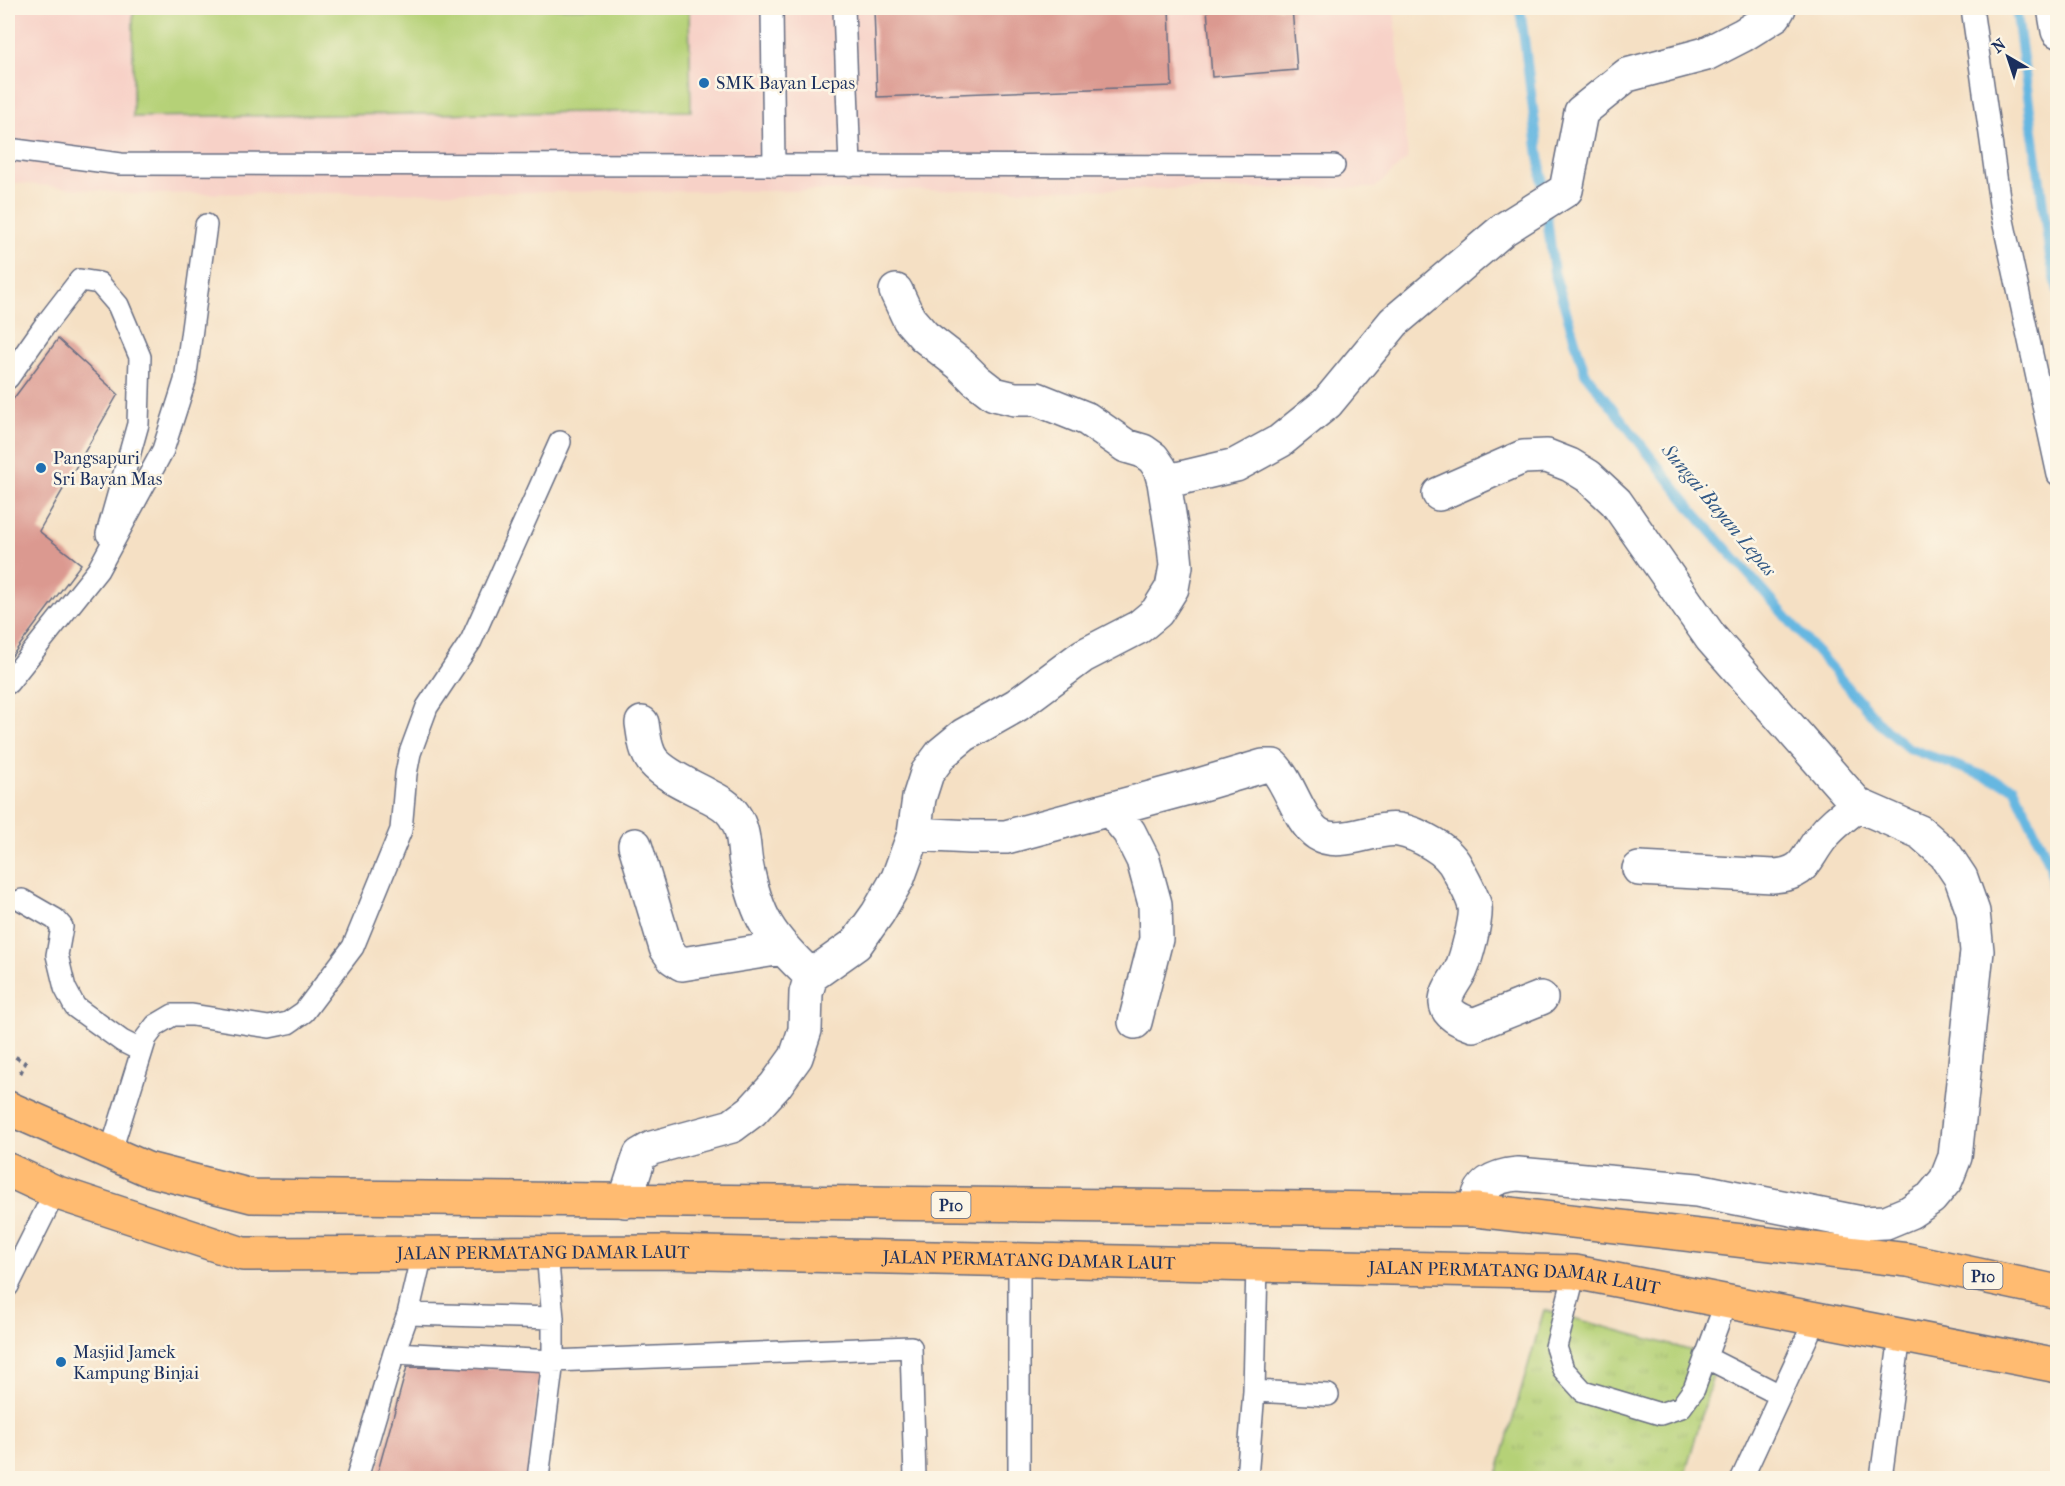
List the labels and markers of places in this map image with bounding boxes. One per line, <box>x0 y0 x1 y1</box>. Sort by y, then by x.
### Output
place label: SMK Bayan Lepas <box>716 73 855 94</box>
marker: SMK Bayan Lepas <box>697 76 711 90</box>
place label: Pangsapuri Sri Bayan Mas <box>53 448 163 490</box>
marker: Pangsapuri Sri Bayan Mas <box>34 461 48 475</box>
place label: Masjid Jamek Kampung Binjai <box>73 1342 200 1384</box>
marker: Masjid Jamek Kampung Binjai <box>54 1355 68 1369</box>

